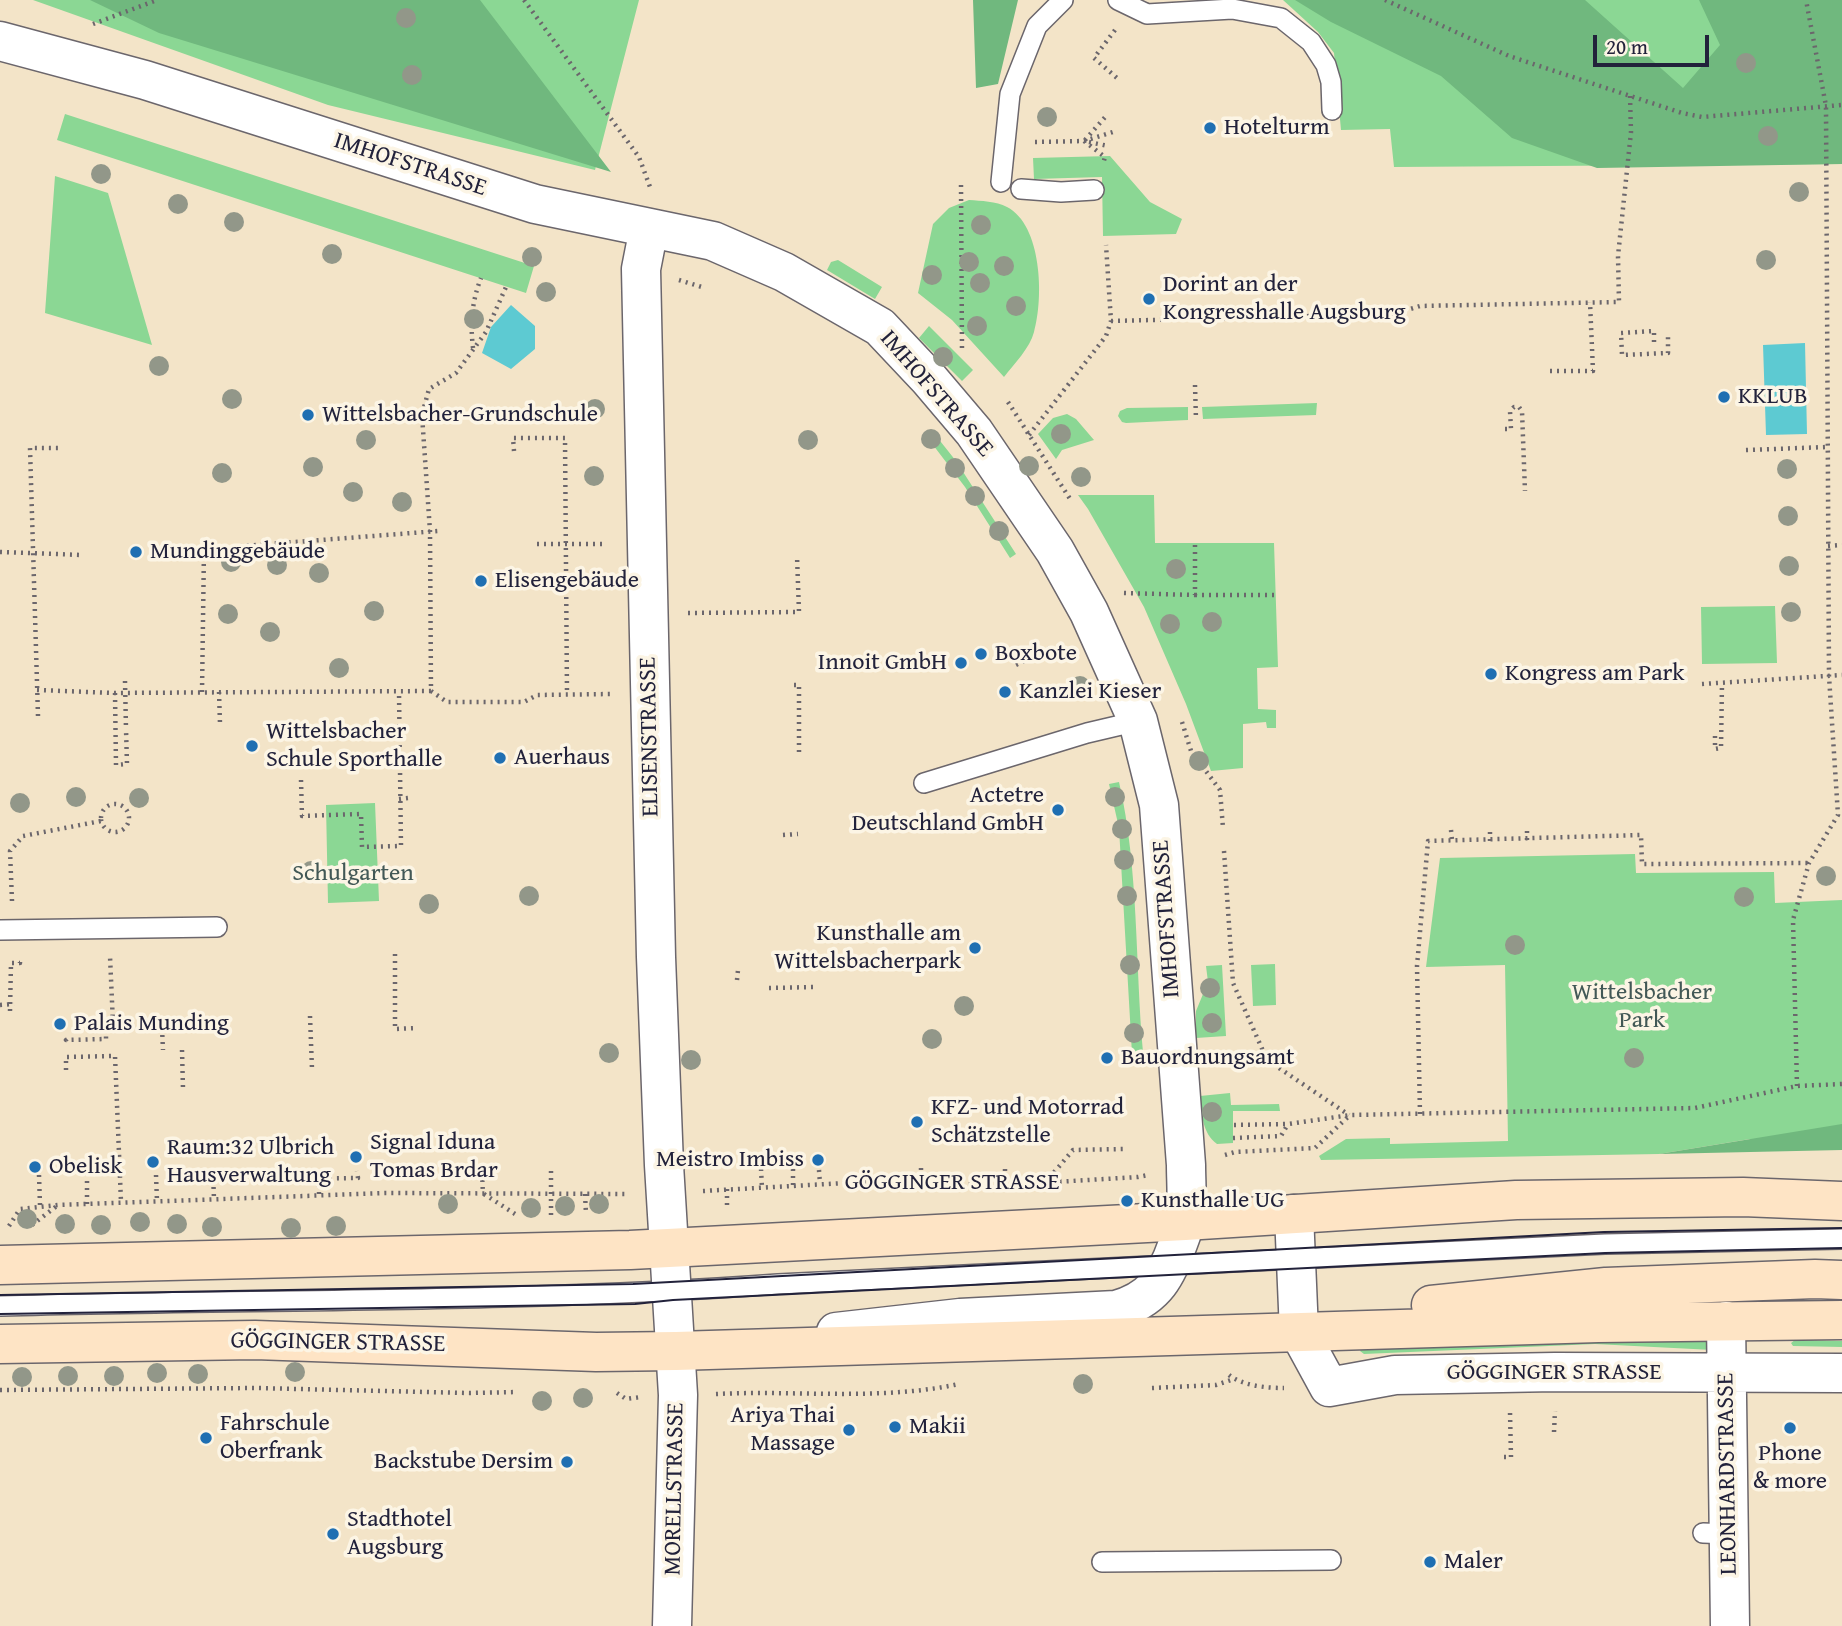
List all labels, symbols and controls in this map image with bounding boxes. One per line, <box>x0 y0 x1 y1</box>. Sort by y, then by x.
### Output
scale bar <box>1597 21 1713 65</box>
text: 20 m <box>1606 31 1648 62</box>
place label: Hotelturm <box>1224 114 1330 142</box>
marker: Hotelturm <box>1202 120 1218 136</box>
street label: IMHOFSTRASSE <box>330 127 490 203</box>
place label: Dorint an der Kongresshalle Augsburg <box>1163 271 1406 327</box>
marker: Dorint an der Kongresshalle Augsburg <box>1141 291 1157 307</box>
street label: IMHOFSTRASSE <box>873 325 999 463</box>
place label: KKLUB <box>1738 383 1808 411</box>
marker: KKLUB <box>1716 389 1732 405</box>
place label: Wittelsbacher-Grundschule <box>322 401 598 429</box>
marker: Wittelsbacher-Grundschule <box>300 407 316 423</box>
place label: Mundinggebäude <box>150 538 325 566</box>
marker: Mundinggebäude <box>128 544 144 560</box>
place label: Elisengebäude <box>495 567 639 595</box>
marker: Elisengebäude <box>473 573 489 589</box>
place label: Boxbote <box>995 640 1077 668</box>
marker: Boxbote <box>973 646 989 662</box>
place label: Innoit GmbH <box>818 649 947 677</box>
marker: Innoit GmbH <box>953 655 969 671</box>
street label: ELISENSTRASSE <box>634 657 666 817</box>
place label: Kongress am Park <box>1505 660 1685 688</box>
marker: Kongress am Park <box>1483 666 1499 682</box>
place label: Kanzlei Kieser <box>1019 678 1161 706</box>
marker: Kanzlei Kieser <box>997 684 1013 700</box>
place label: Wittelsbacher Schule Sporthalle <box>266 718 443 774</box>
marker: Wittelsbacher Schule Sporthalle <box>244 738 260 754</box>
place label: Auerhaus <box>514 744 610 772</box>
marker: Auerhaus <box>492 750 508 766</box>
place label: Actetre Deutschland GmbH <box>852 782 1044 838</box>
marker: Actetre Deutschland GmbH <box>1050 802 1066 818</box>
street label: IMHOFSTRASSE <box>1147 839 1187 999</box>
park label: Schulgarten <box>292 860 414 888</box>
place label: Kunsthalle am Wittelsbacherpark <box>774 920 961 976</box>
marker: Kunsthalle am Wittelsbacherpark <box>967 940 983 956</box>
park label: Wittelsbacher Park <box>1572 979 1712 1035</box>
place label: Palais Munding <box>74 1010 229 1038</box>
marker: Palais Munding <box>52 1016 68 1032</box>
place label: Bauordnungsamt <box>1121 1044 1294 1072</box>
marker: Bauordnungsamt <box>1099 1050 1115 1066</box>
place label: KFZ- und Motorrad Schätzstelle <box>931 1094 1124 1150</box>
marker: KFZ- und Motorrad Schätzstelle <box>909 1114 925 1130</box>
place label: Signal Iduna Tomas Brdar <box>370 1129 498 1185</box>
place label: Raum:32 Ulbrich Hausverwaltung <box>167 1134 334 1190</box>
place label: Meistro Imbiss <box>656 1146 804 1174</box>
marker: Signal Iduna Tomas Brdar <box>348 1149 364 1165</box>
marker: Meistro Imbiss <box>810 1152 826 1168</box>
place label: Obelisk <box>49 1153 122 1181</box>
marker: Raum:32 Ulbrich Hausverwaltung <box>145 1154 161 1170</box>
marker: Obelisk <box>27 1159 43 1175</box>
street label: GÖGGINGER STRASSE <box>845 1169 1059 1197</box>
place label: Kunsthalle UG <box>1141 1187 1284 1215</box>
marker: Kunsthalle UG <box>1119 1193 1135 1209</box>
street label: GÖGGINGER STRASSE <box>230 1327 446 1359</box>
street label: GÖGGINGER STRASSE <box>1447 1359 1661 1387</box>
street label: LEONHARDSTRASSE <box>1712 1373 1744 1575</box>
street label: MORELLSTRASSE <box>659 1402 691 1576</box>
place label: Ariya Thai Massage <box>731 1402 835 1458</box>
place label: Fahrschule Oberfrank <box>220 1410 330 1466</box>
place label: Makii <box>909 1413 966 1441</box>
marker: Makii <box>887 1419 903 1435</box>
marker: Phone & more <box>1782 1420 1798 1436</box>
marker: Ariya Thai Massage <box>841 1422 857 1438</box>
marker: Fahrschule Oberfrank <box>198 1430 214 1446</box>
place label: Phone & more <box>1753 1440 1827 1496</box>
place label: Backstube Dersim <box>374 1448 553 1476</box>
marker: Backstube Dersim <box>559 1454 575 1470</box>
place label: Stadthotel Augsburg <box>347 1506 452 1562</box>
marker: Stadthotel Augsburg <box>325 1526 341 1542</box>
place label: Maler <box>1444 1548 1503 1576</box>
marker: Maler <box>1422 1554 1438 1570</box>

